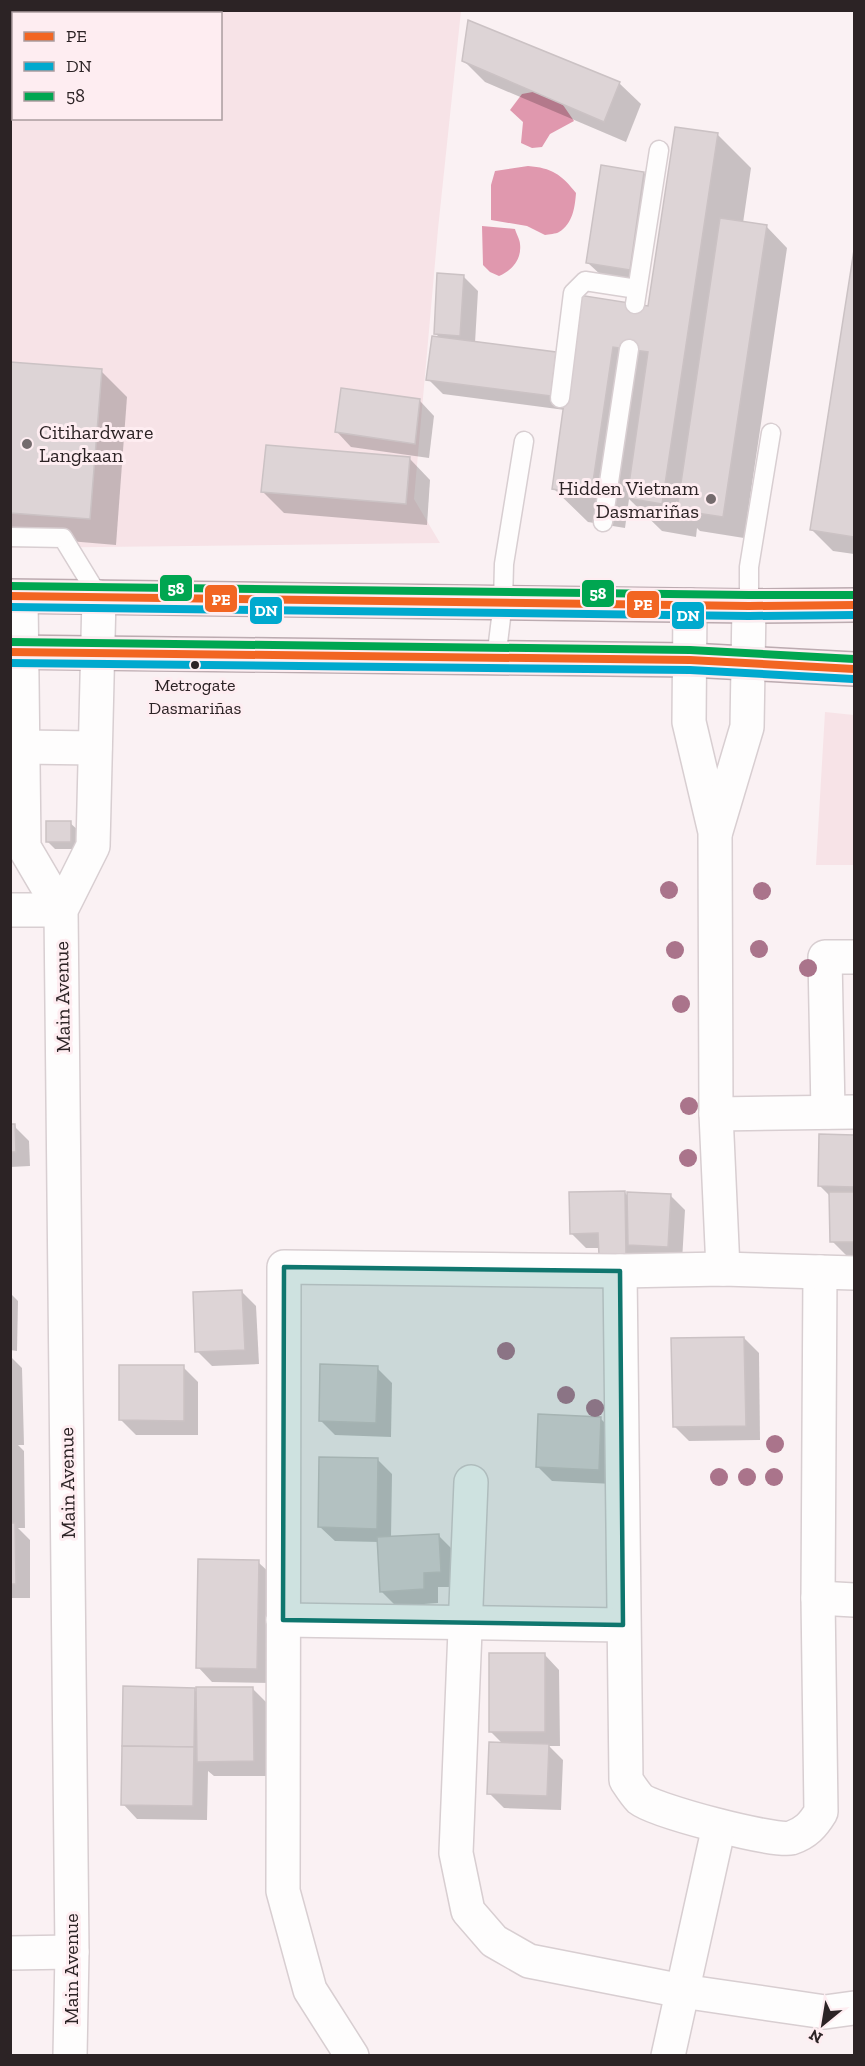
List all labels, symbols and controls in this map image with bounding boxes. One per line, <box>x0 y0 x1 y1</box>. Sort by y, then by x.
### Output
legend <box>12 12 222 120</box>
text: PE <box>66 25 87 47</box>
text: DN <box>66 55 92 77</box>
text: 58 <box>66 85 85 107</box>
place label: Citihardware Langkaan <box>39 420 153 467</box>
marker: Citihardware Langkaan <box>20 437 34 451</box>
place label: Hidden Vietnam Dasmariñas <box>558 476 700 523</box>
marker: Hidden Vietnam Dasmariñas <box>704 492 718 506</box>
line badge: 58 <box>159 574 193 602</box>
text: 58 <box>168 579 185 598</box>
line badge: 58 <box>581 579 615 608</box>
line badge: PE <box>204 584 238 613</box>
text: 58 <box>590 584 607 603</box>
text: PE <box>212 590 230 609</box>
line badge: PE <box>626 590 660 619</box>
text: PE <box>634 595 652 614</box>
line badge: DN <box>249 596 283 625</box>
text: DN <box>254 601 278 620</box>
line badge: DN <box>671 601 705 630</box>
text: DN <box>676 606 700 625</box>
marker: Metrogate Dasmariñas <box>189 659 201 671</box>
place label: Metrogate Dasmariñas <box>149 674 242 719</box>
street label: Main Avenue <box>49 941 75 1053</box>
street label: Main Avenue <box>54 1427 80 1539</box>
street label: Main Avenue <box>59 1913 83 2025</box>
north arrow <box>793 1994 853 2054</box>
text: N <box>806 2025 826 2048</box>

